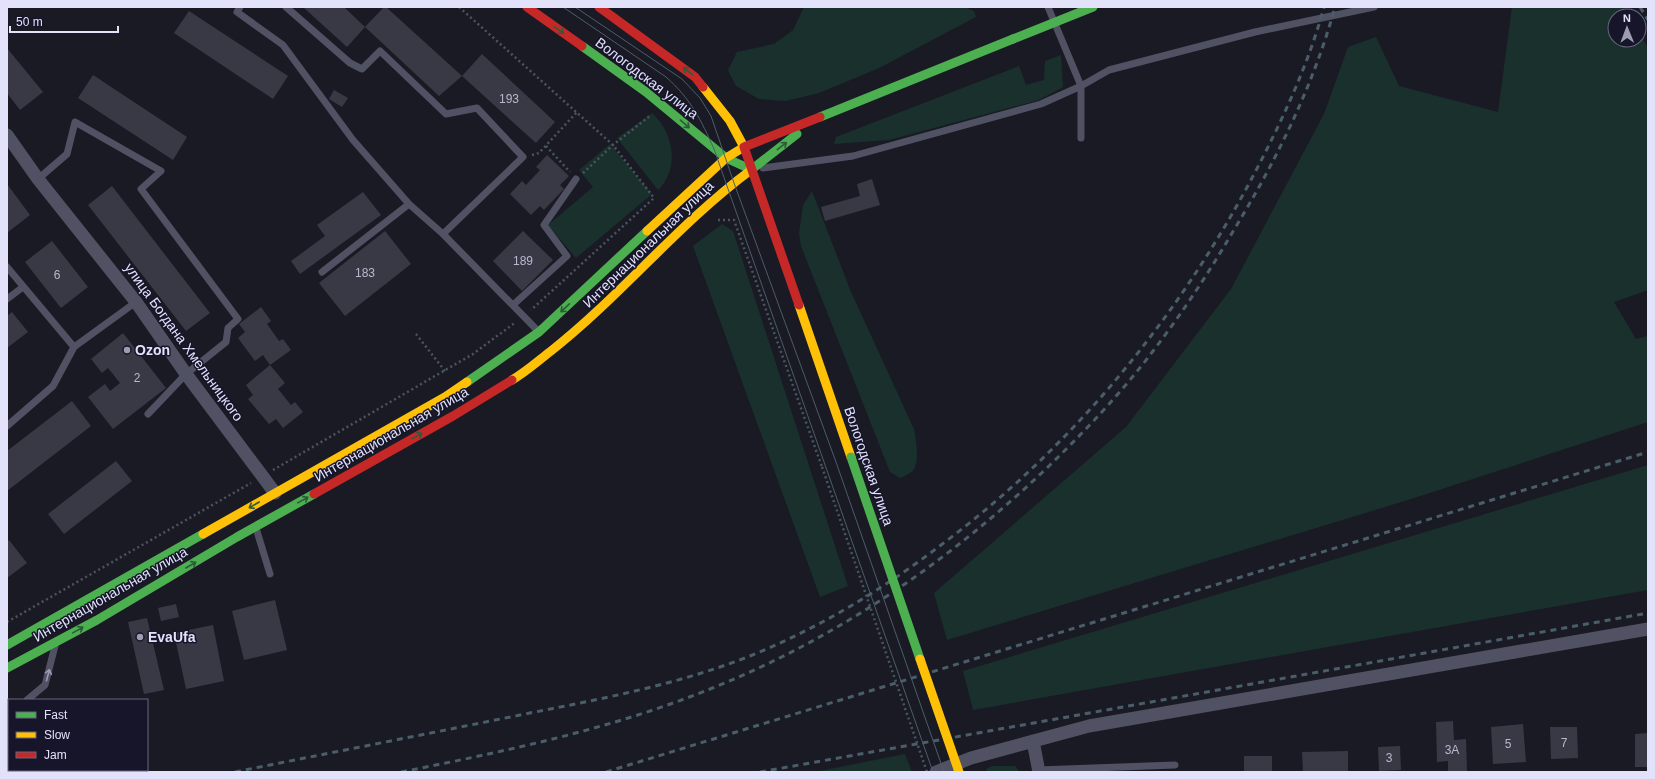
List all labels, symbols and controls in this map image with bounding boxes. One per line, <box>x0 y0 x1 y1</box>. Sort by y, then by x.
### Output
scale bar <box>10 8 118 34</box>
north arrow <box>1607 8 1647 48</box>
text: N <box>1623 12 1631 24</box>
text: 50 m <box>16 15 43 29</box>
one-way arrow <box>553 26 564 34</box>
street label: Вологодская улица <box>592 34 702 122</box>
one-way arrow <box>683 67 693 76</box>
house number: 193 <box>499 92 519 106</box>
one-way arrow <box>680 120 691 129</box>
one-way arrow <box>776 142 787 150</box>
street label: Интернациональная улица <box>579 177 717 311</box>
house number: 189 <box>513 254 533 268</box>
street label: улица Богдана Хмельницкого <box>121 260 247 424</box>
house number: 183 <box>355 266 375 280</box>
house number: 6 <box>54 268 61 282</box>
one-way arrow <box>559 304 570 313</box>
place label: Ozon <box>135 342 170 358</box>
marker: Ozon <box>122 345 132 355</box>
house number: 2 <box>134 371 141 385</box>
street label: Интернациональная улица <box>311 383 471 485</box>
street label: Вологодская улица <box>841 405 897 528</box>
one-way arrow <box>410 432 422 439</box>
one-way arrow <box>297 495 309 503</box>
one-way arrow <box>248 501 260 509</box>
street label: Интернациональная улица <box>30 543 190 645</box>
one-way arrow <box>185 560 197 568</box>
one-way arrow <box>72 625 84 633</box>
place label: EvaUfa <box>148 629 196 645</box>
marker: EvaUfa <box>135 632 145 642</box>
one-way arrow <box>44 668 52 681</box>
legend <box>8 699 148 771</box>
text: Fast <box>44 708 68 722</box>
text: Slow <box>44 728 70 742</box>
house number: 7 <box>1561 736 1568 750</box>
house number: 5 <box>1505 737 1512 751</box>
house number: 3А <box>1445 743 1459 757</box>
text: Jam <box>44 748 67 762</box>
house number: 3 <box>1386 751 1393 765</box>

